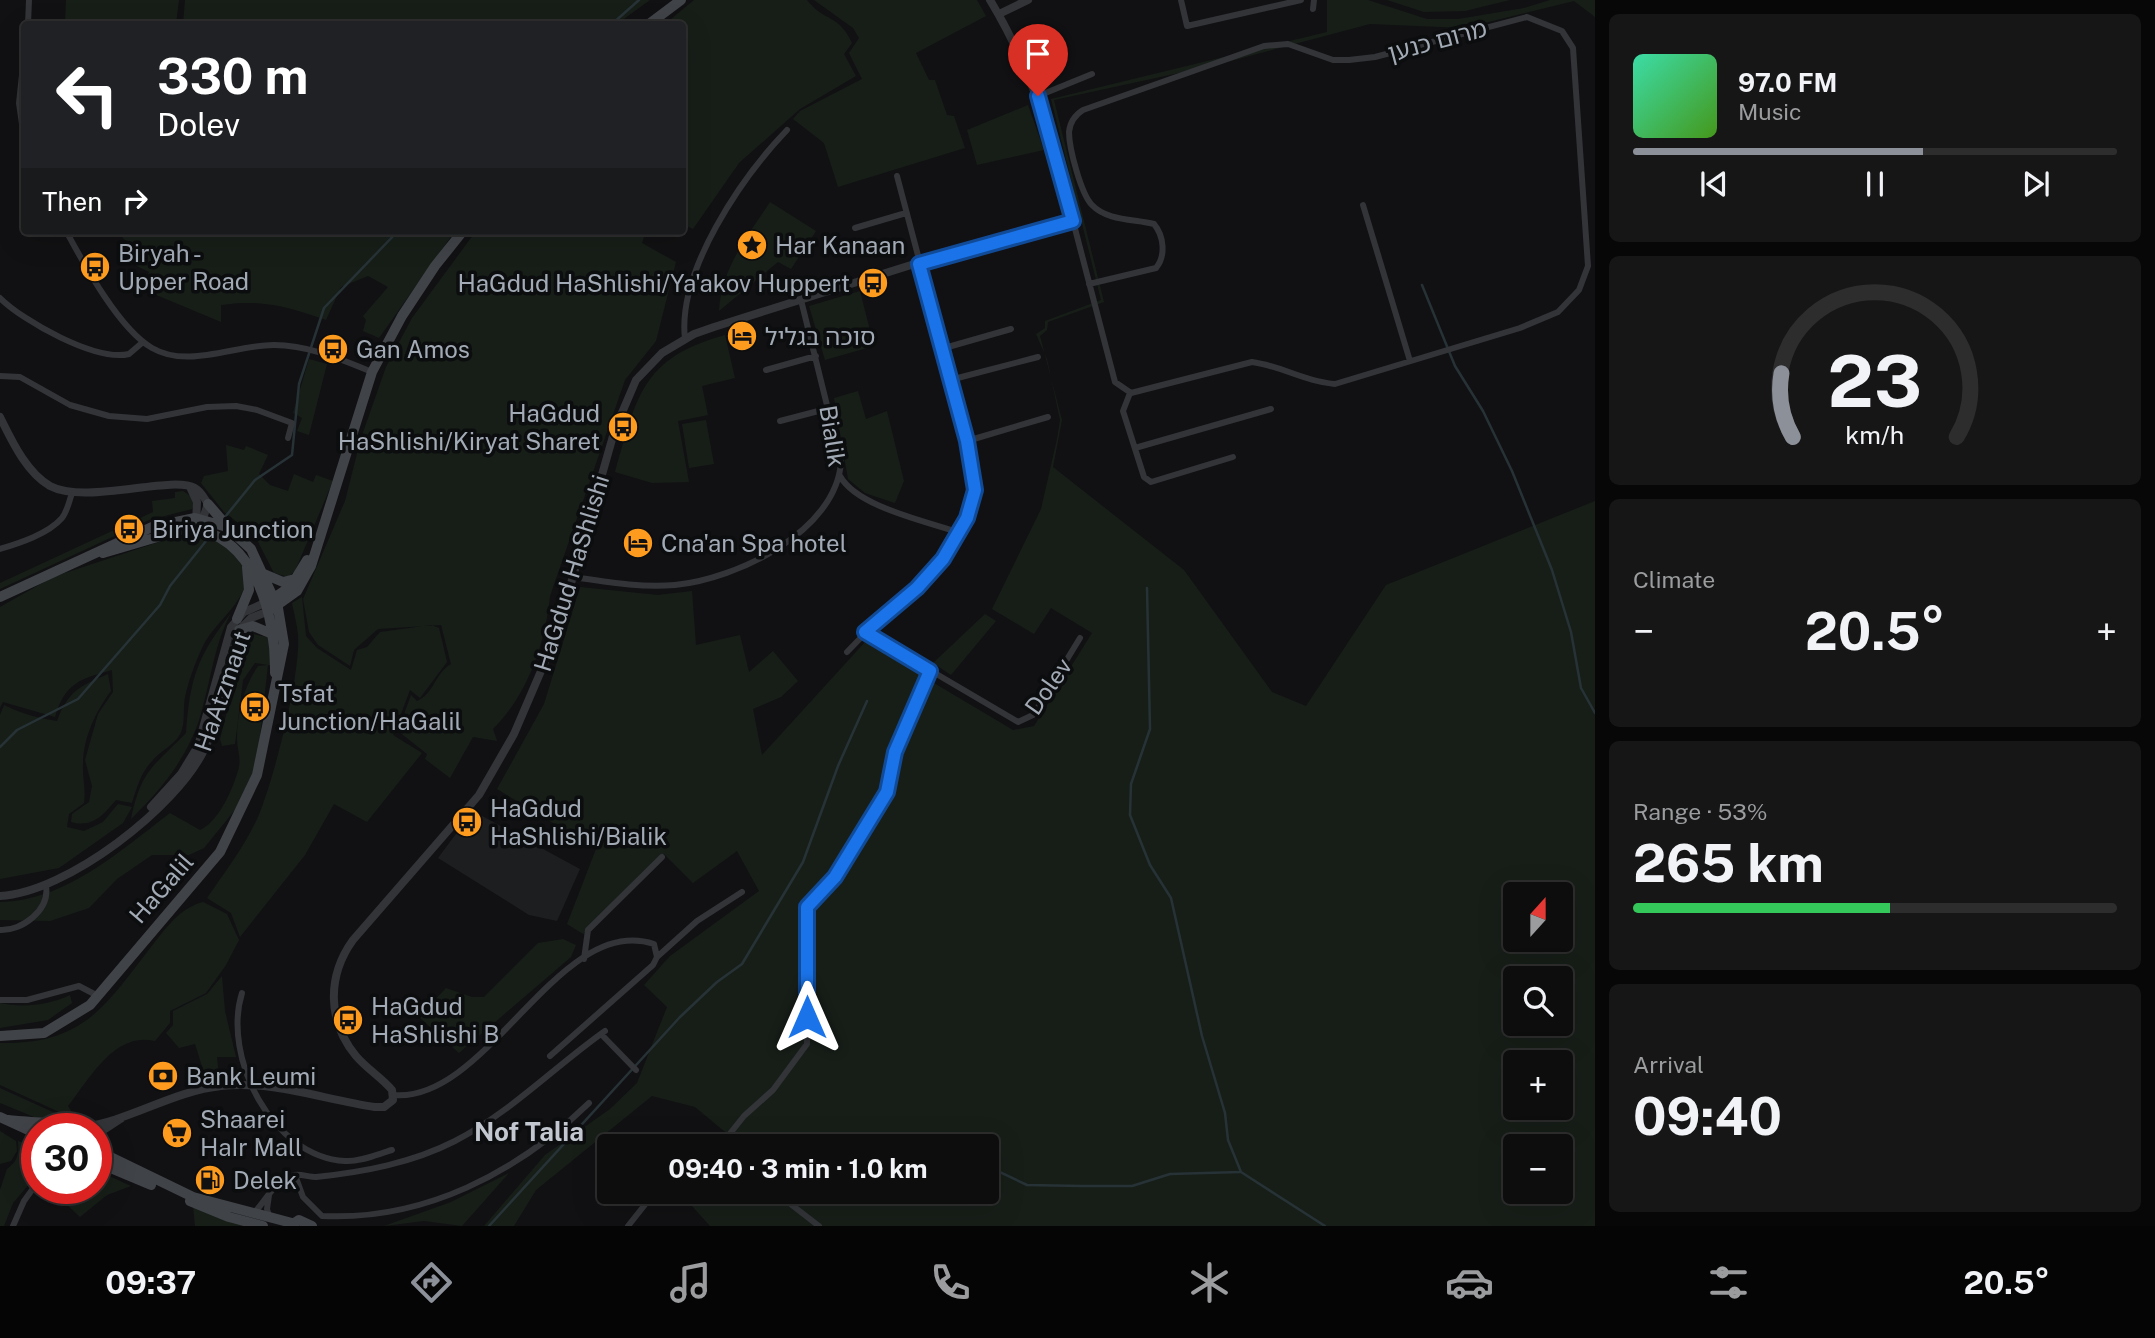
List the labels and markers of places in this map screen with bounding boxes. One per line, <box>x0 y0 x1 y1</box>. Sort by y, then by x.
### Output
pin <box>1008 24 1068 96</box>
place icon: Har Kanaan <box>735 228 769 262</box>
place label: Har Kanaan <box>775 231 905 259</box>
place label: Biryah - Upper Road <box>118 239 249 295</box>
bus stop icon: Biryah - Upper Road <box>78 250 112 284</box>
bus stop icon: HaGdud HaShlishi/Ya'akov Huppert <box>856 266 890 300</box>
place label: HaGdud HaShlishi/Ya'akov Huppert <box>458 269 850 297</box>
hotel icon: סוכה בגליל <box>725 319 759 353</box>
place label: סוכה בגליל <box>765 322 875 350</box>
bus stop icon: Gan Amos <box>316 332 350 366</box>
place label: Gan Amos <box>356 335 470 363</box>
place label: HaGdud HaShlishi/Kiryat Sharet <box>338 399 600 455</box>
bus stop icon: HaGdud HaShlishi/Kiryat Sharet <box>606 410 640 444</box>
bus stop icon: Biriya Junction <box>112 512 146 546</box>
place label: Biriya Junction <box>152 515 314 543</box>
hotel icon: Cna'an Spa hotel <box>621 526 655 560</box>
place label: Cna'an Spa hotel <box>661 529 847 557</box>
place label: Tsfat Junction/HaGalil <box>278 679 462 735</box>
bus stop icon: Tsfat Junction/HaGalil <box>238 690 272 724</box>
place label: HaGdud HaShlishi/Bialik <box>490 794 667 850</box>
bus stop icon: HaGdud HaShlishi/Bialik <box>450 805 484 839</box>
place label: HaGdud HaShlishi B <box>371 992 499 1048</box>
bus stop icon: HaGdud HaShlishi B <box>331 1003 365 1037</box>
bank icon: Bank Leumi <box>146 1059 180 1093</box>
place label: Bank Leumi <box>186 1062 316 1090</box>
place label: Shaarei HaIr Mall <box>200 1105 302 1161</box>
supermarket icon: Shaarei HaIr Mall <box>160 1116 194 1150</box>
fuel station icon: Delek <box>193 1163 227 1197</box>
place label: Delek <box>233 1166 297 1194</box>

